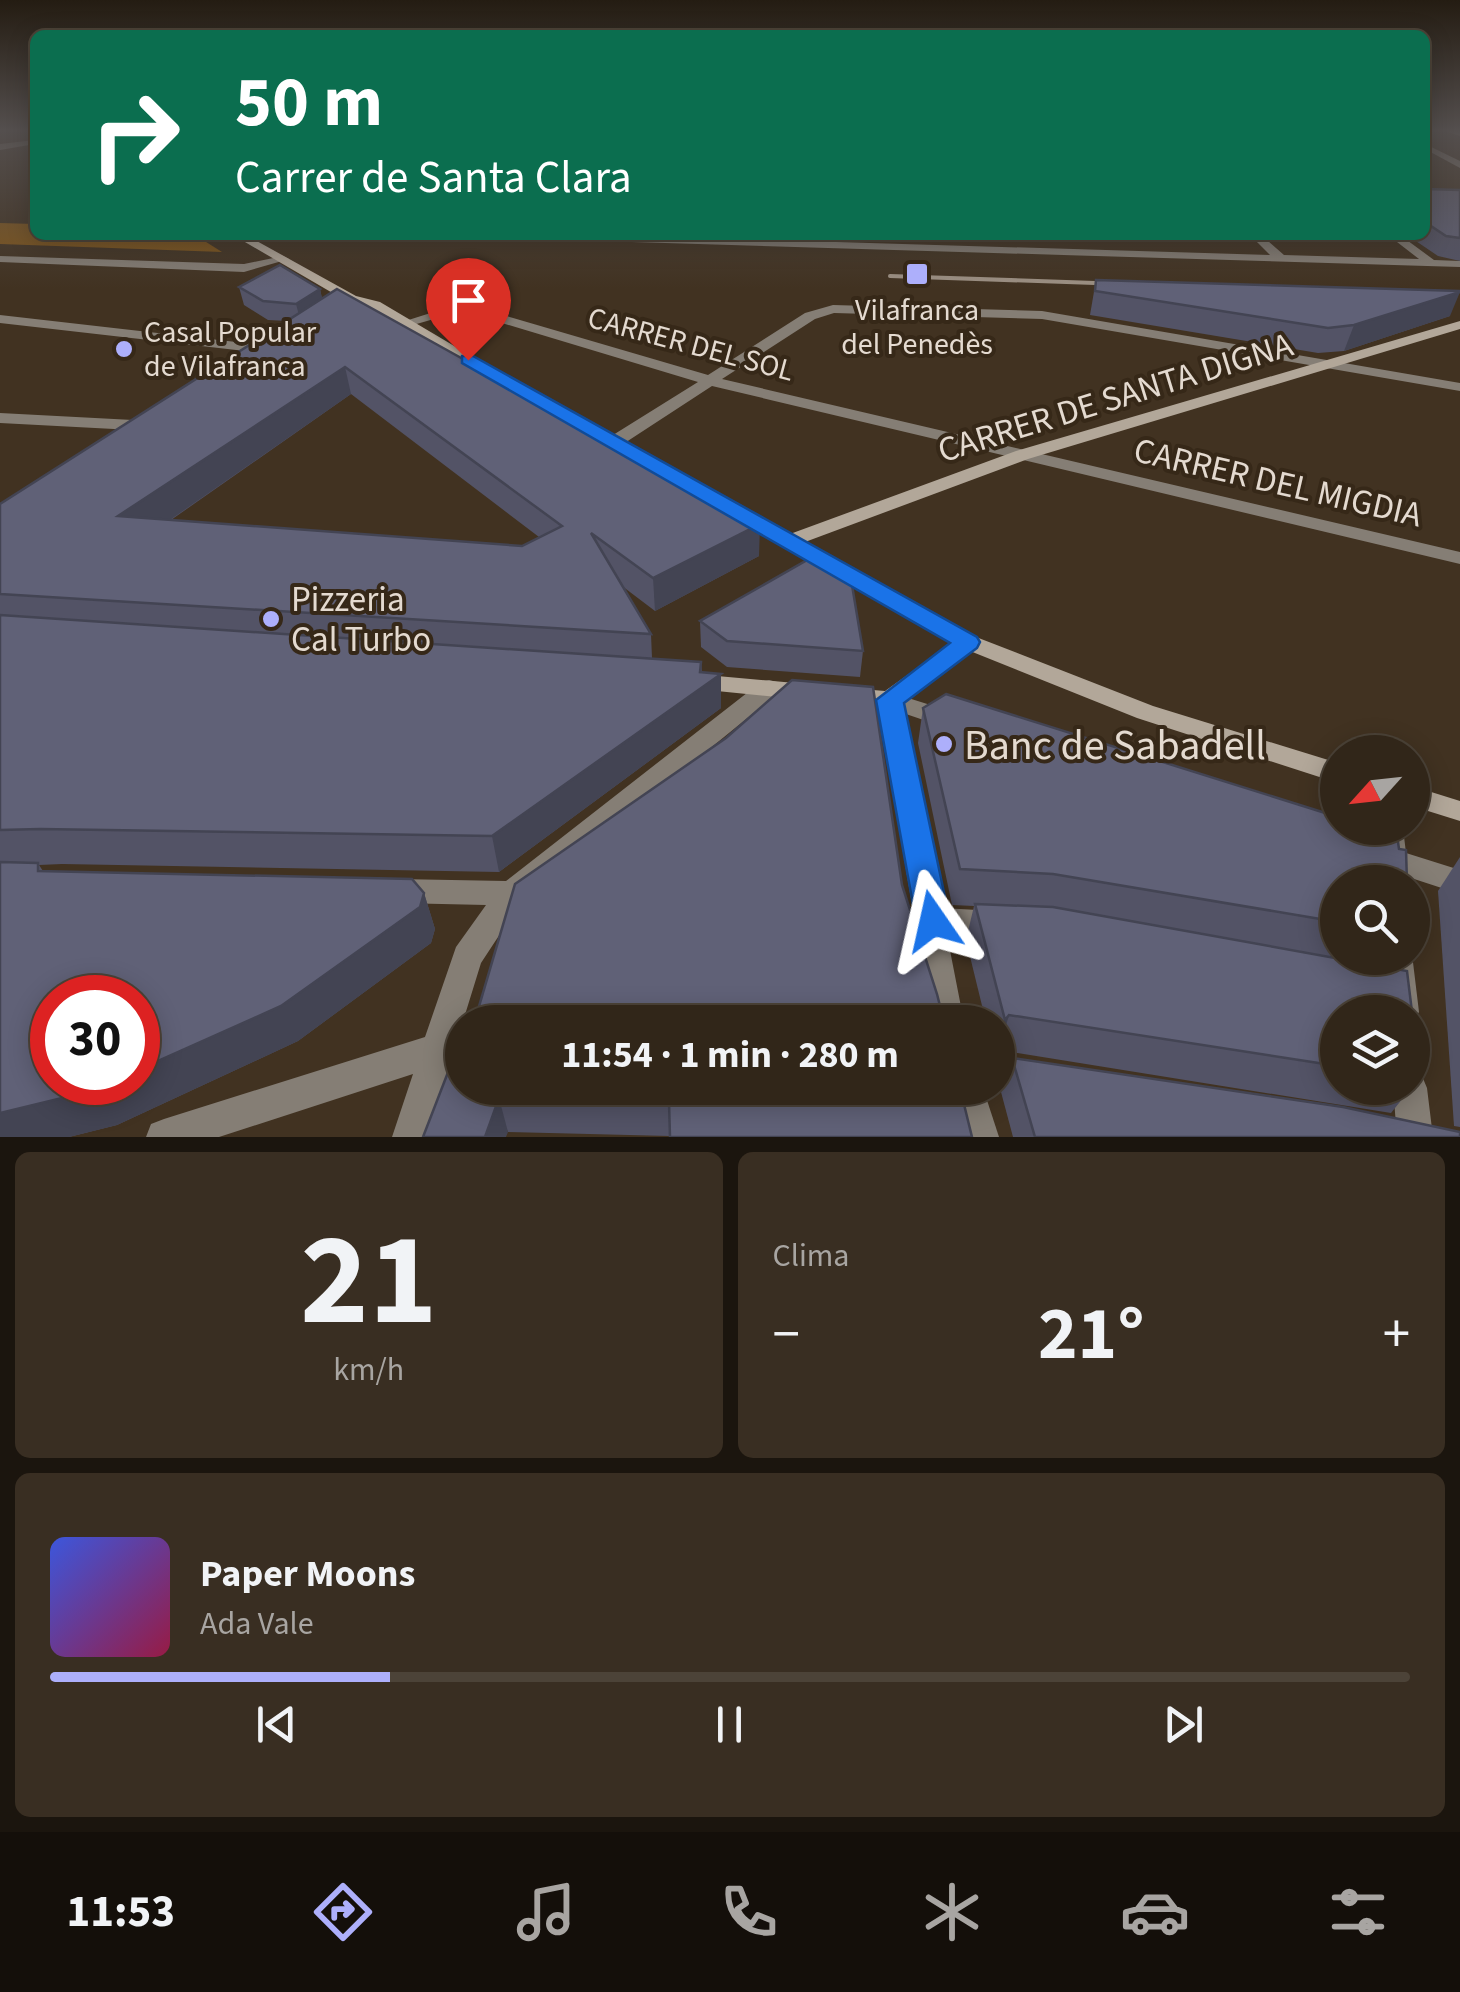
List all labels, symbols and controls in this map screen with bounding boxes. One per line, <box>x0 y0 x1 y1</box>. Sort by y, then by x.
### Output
text: 50 m <box>235 53 383 153</box>
icon: right <box>70 70 200 200</box>
text: Carrer de Santa Clara <box>235 146 632 210</box>
pin <box>426 258 511 361</box>
marker: Vilafranca del Penedès <box>904 261 930 287</box>
icon: arrive <box>441 273 496 328</box>
place label: Vilafranca del Penedès <box>841 289 993 366</box>
street label: CARRER DEL SOL <box>583 296 799 393</box>
place label: Casal Popular de Vilafranca <box>144 311 317 388</box>
street label: CARRER DE SANTA DIGNA <box>932 320 1299 476</box>
marker: Casal Popular de Vilafranca <box>113 338 135 360</box>
street label: CARRER DEL MIGDIA <box>1129 426 1427 540</box>
place label: Pizzeria Cal Turbo <box>291 575 431 665</box>
marker: Pizzeria Cal Turbo <box>260 608 282 630</box>
place label: Banc de Sabadell <box>964 716 1266 776</box>
marker: Banc de Sabadell <box>933 733 955 755</box>
north arrow <box>1320 735 1430 845</box>
map controls <box>1320 735 1430 1105</box>
button: search <box>1320 865 1430 975</box>
position arrow <box>881 869 985 973</box>
speed limit sign: 30 <box>30 975 160 1105</box>
button: layers <box>1320 995 1430 1105</box>
text: 11:54 · 1 min · 280 m <box>561 1028 899 1082</box>
text: 21 <box>300 1189 437 1374</box>
text: Clima <box>773 1233 849 1279</box>
text: 21° <box>1038 1281 1145 1388</box>
text: − <box>773 1296 800 1374</box>
text: + <box>1383 1296 1410 1374</box>
text: km/h <box>333 1347 404 1393</box>
text: Paper Moons <box>200 1547 415 1601</box>
text: Ada Vale <box>200 1601 314 1647</box>
icon: previous <box>249 1697 304 1752</box>
icon: pause <box>702 1697 757 1752</box>
icon: next <box>1156 1697 1211 1752</box>
icon: directions <box>308 1877 378 1947</box>
icon: music <box>511 1877 581 1947</box>
icon: phone <box>714 1877 784 1947</box>
icon: climate <box>917 1877 987 1947</box>
icon: car <box>1120 1877 1190 1947</box>
icon: filters <box>1323 1877 1393 1947</box>
text: 11:53 <box>67 1880 175 1944</box>

